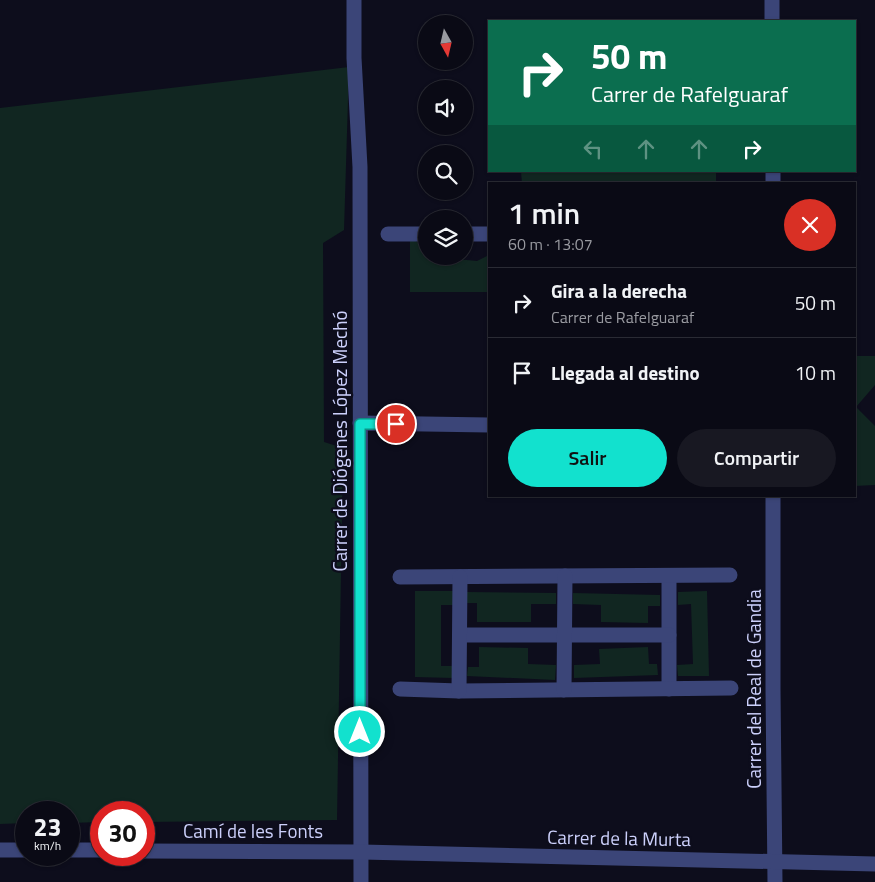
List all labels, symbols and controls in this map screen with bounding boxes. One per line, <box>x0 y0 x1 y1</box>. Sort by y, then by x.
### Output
north arrow <box>418 15 472 70</box>
map controls <box>418 15 473 265</box>
text: 50 m <box>591 29 667 83</box>
icon: right <box>508 40 573 105</box>
text: Carrer de Rafelguaraf <box>591 77 788 111</box>
button: sound <box>418 80 473 135</box>
icon: left <box>579 135 607 163</box>
icon: ahead <box>632 135 660 163</box>
icon: ahead <box>685 135 713 163</box>
icon: right <box>738 135 766 163</box>
button: search <box>418 145 473 200</box>
text: 1 min <box>508 190 580 236</box>
button: close <box>784 199 836 251</box>
button: layers <box>418 210 473 265</box>
text: 60 m · 13:07 <box>508 232 593 256</box>
text: Gira a la derecha <box>551 276 687 305</box>
text: 50 m <box>795 288 836 317</box>
icon: right <box>508 289 536 317</box>
text: Carrer de Rafelguaraf <box>551 305 694 329</box>
street label: Carrer de Diógenes López Mechó <box>325 310 354 572</box>
text: Llegada al destino <box>551 358 700 387</box>
text: 10 m <box>795 358 836 387</box>
icon: arrive <box>508 359 536 387</box>
pin <box>375 403 417 445</box>
icon: arrive <box>382 410 410 438</box>
button: Salir <box>508 429 667 487</box>
button: Compartir <box>677 429 836 487</box>
street label: Carrer del Real de Gandia <box>739 589 768 789</box>
position arrow <box>333 705 385 757</box>
speed limit sign: 30 <box>90 801 155 866</box>
text: 23 <box>33 808 62 846</box>
street label: Camí de les Fonts <box>183 816 323 845</box>
street label: Carrer de la Murta <box>547 822 692 853</box>
text: km/h <box>34 836 61 855</box>

